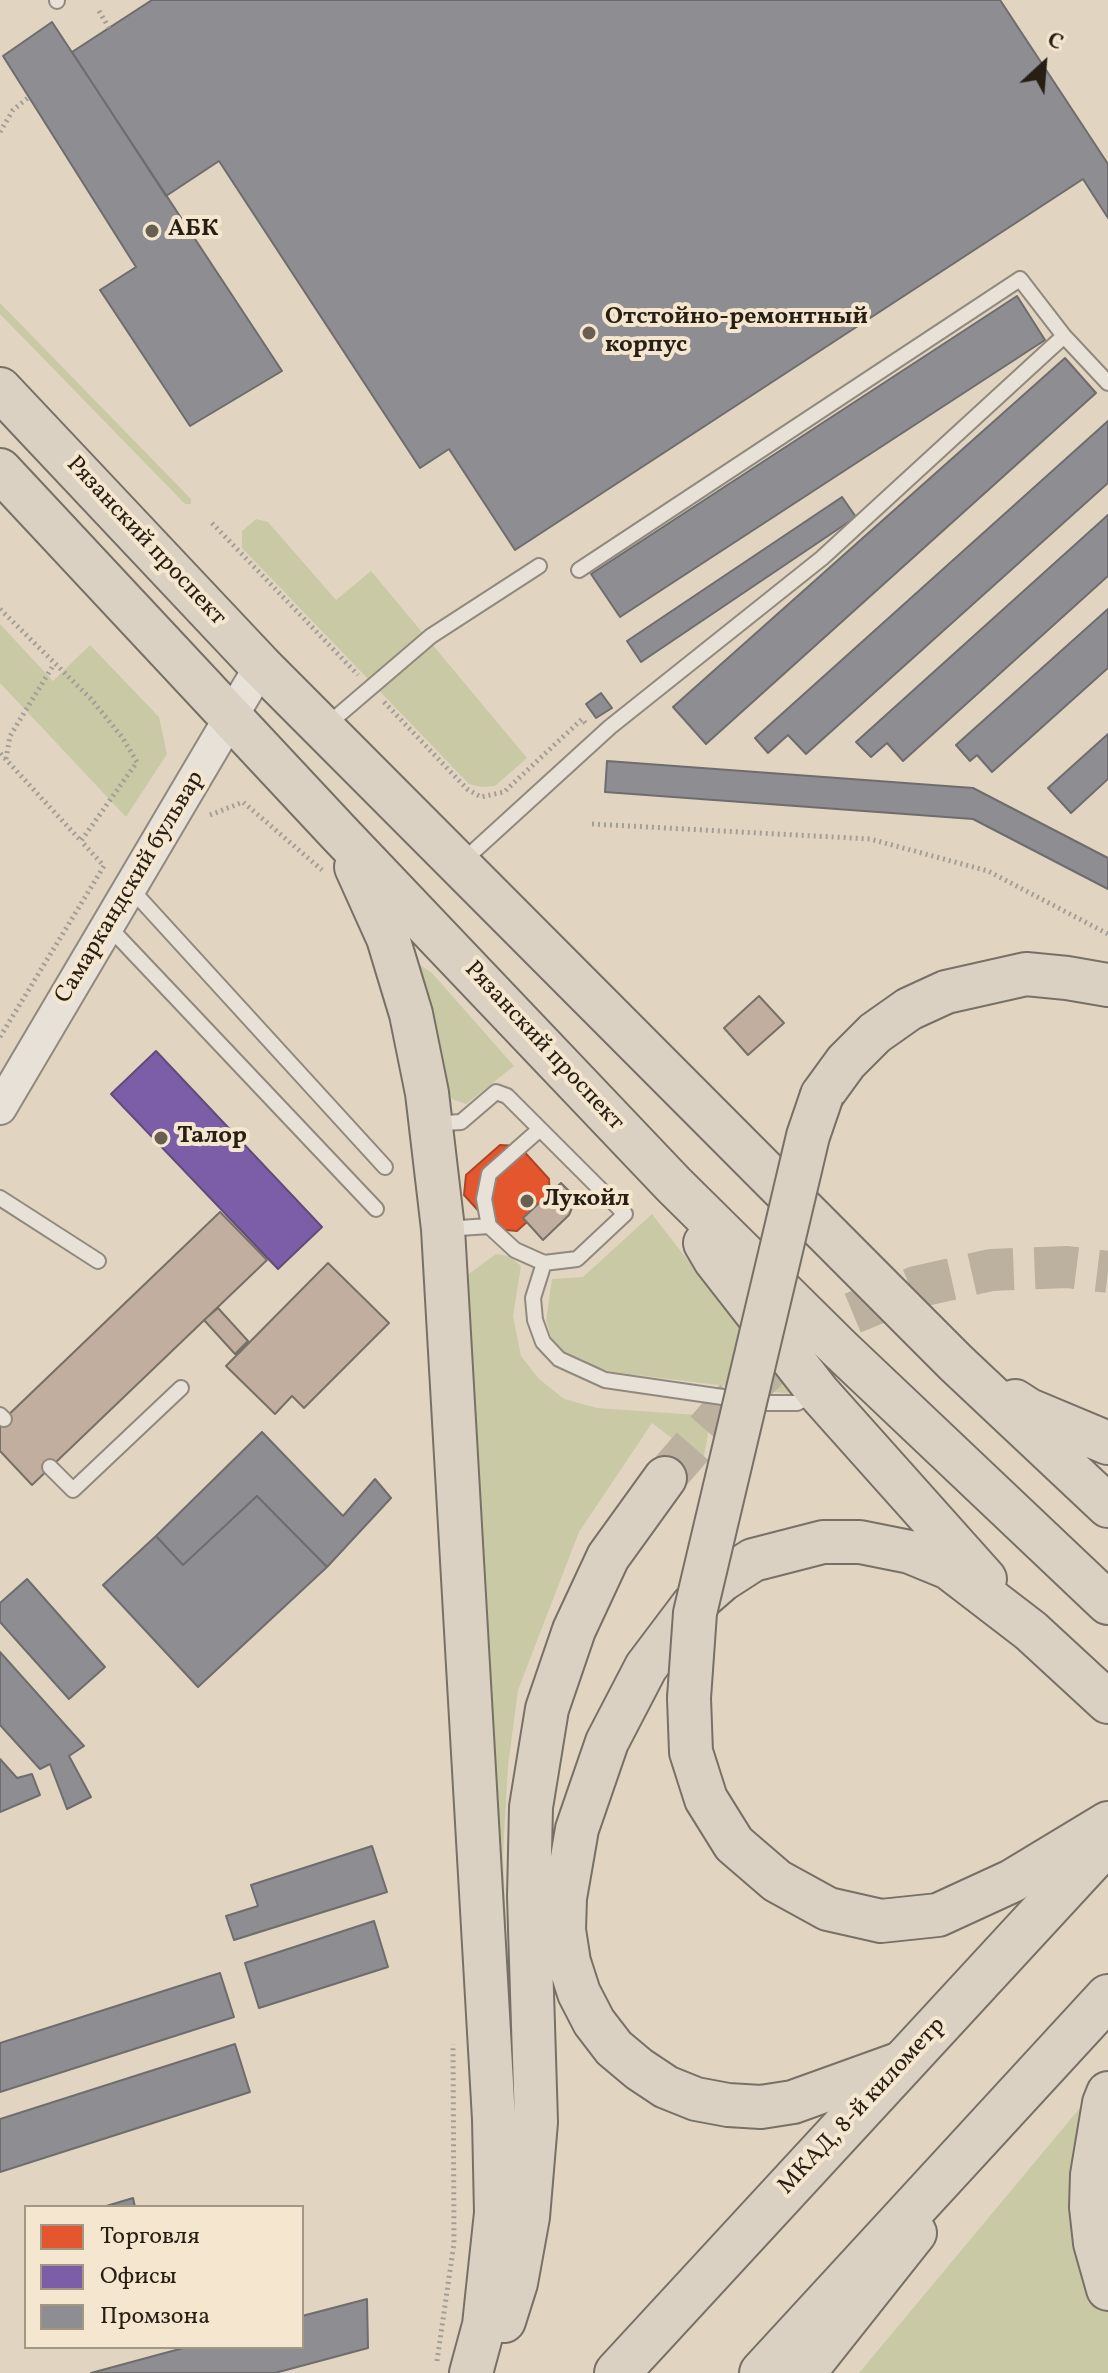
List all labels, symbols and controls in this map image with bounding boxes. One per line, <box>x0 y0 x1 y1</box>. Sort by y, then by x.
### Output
north arrow <box>1004 24 1084 104</box>
text: С <box>1042 25 1068 59</box>
place label: АБК <box>168 217 219 245</box>
marker: АБК <box>143 222 161 240</box>
place label: Отстойно-ремонтный корпус <box>605 305 868 361</box>
marker: Отстойно-ремонтный корпус <box>580 324 598 342</box>
street label: Рязанский проспект <box>59 451 231 633</box>
street label: Самаркандский бульвар <box>50 767 212 1009</box>
street label: Рязанский проспект <box>457 956 629 1138</box>
place label: Талор <box>177 1124 247 1152</box>
marker: Талор <box>152 1129 170 1147</box>
place label: Лукойл <box>543 1187 630 1215</box>
marker: Лукойл <box>518 1192 536 1210</box>
street label: МКАД, 8-й километр <box>773 2012 953 2202</box>
legend <box>24 2205 304 2349</box>
text: Торговля <box>100 2220 200 2254</box>
text: Офисы <box>100 2260 177 2294</box>
text: Промзона <box>100 2300 210 2334</box>

